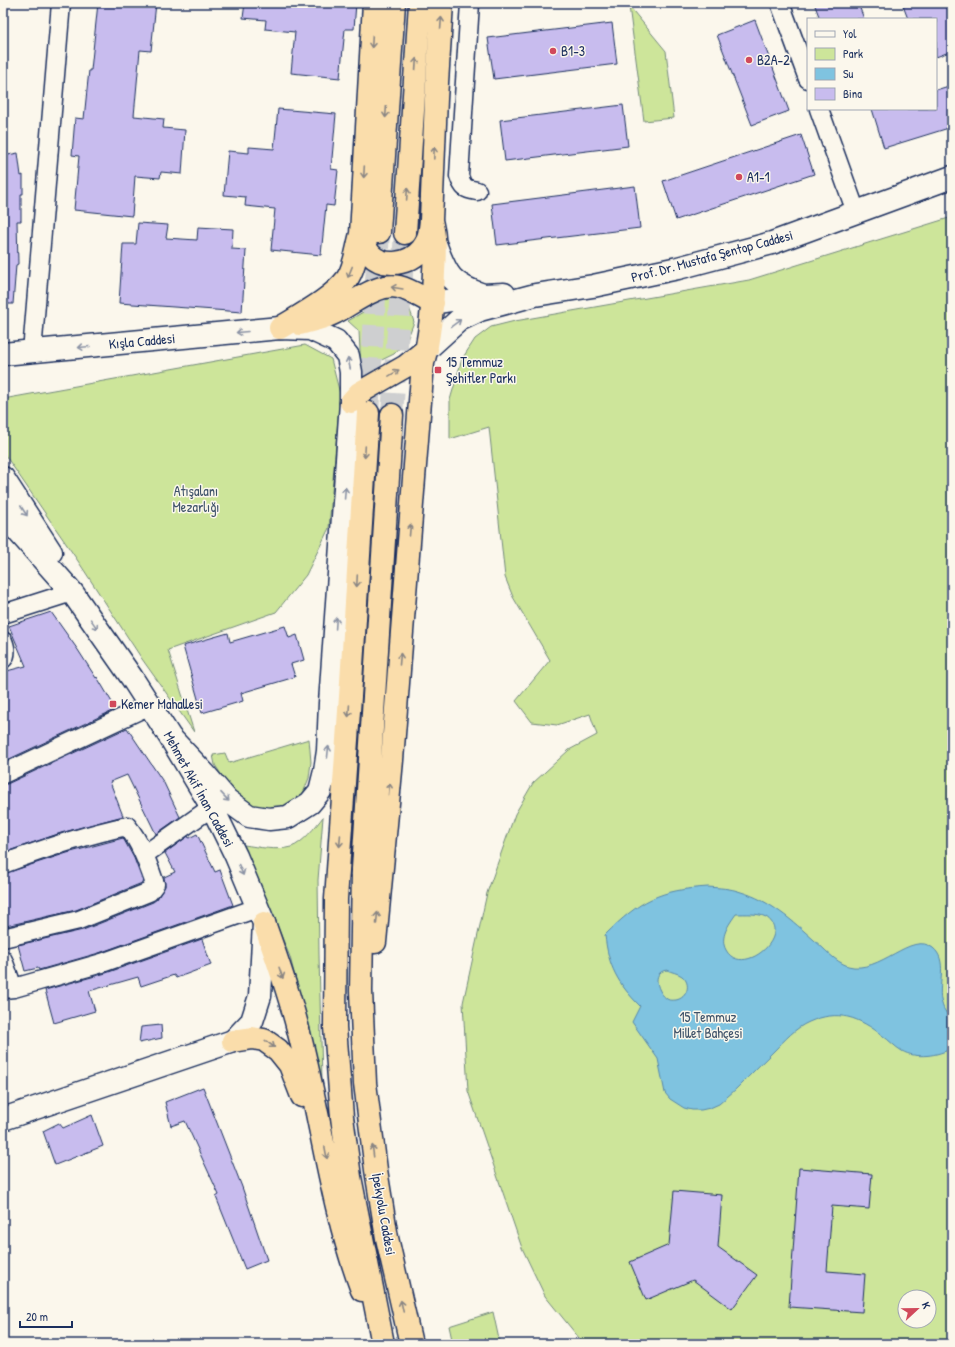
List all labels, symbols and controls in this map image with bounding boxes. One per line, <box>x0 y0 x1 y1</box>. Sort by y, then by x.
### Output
one-way arrow <box>437 17 445 30</box>
legend <box>807 18 937 110</box>
text: Yol <box>843 25 857 42</box>
one-way arrow <box>368 35 376 48</box>
place label: B1-3 <box>561 41 585 60</box>
text: Park <box>843 45 863 62</box>
marker: B1-3 <box>548 46 558 56</box>
place label: B2A-2 <box>757 50 790 69</box>
marker: B2A-2 <box>744 55 754 65</box>
one-way arrow <box>412 58 419 71</box>
text: Su <box>843 65 854 82</box>
text: Bina <box>843 85 862 102</box>
one-way arrow <box>383 105 390 118</box>
one-way arrow <box>430 147 438 160</box>
one-way arrow <box>361 165 368 178</box>
place label: A1-1 <box>747 167 770 186</box>
marker: A1-1 <box>734 172 744 182</box>
one-way arrow <box>404 188 411 201</box>
street label: Prof. Dr. Mustafa Şentop Caddesi <box>629 225 795 287</box>
one-way arrow <box>346 265 354 277</box>
one-way arrow <box>391 284 404 292</box>
one-way arrow <box>451 319 462 327</box>
street label: Kışla Caddesi <box>108 328 176 353</box>
one-way arrow <box>236 328 249 335</box>
one-way arrow <box>78 343 91 350</box>
place label: 15 Temmuz Şehitler Parkı <box>446 352 516 387</box>
one-way arrow <box>345 357 353 370</box>
marker: 15 Temmuz Şehitler Parkı <box>433 365 443 375</box>
one-way arrow <box>389 368 400 377</box>
one-way arrow <box>362 445 369 458</box>
park label: Atışalanı Mezarlığı <box>173 481 220 517</box>
one-way arrow <box>341 487 348 500</box>
one-way arrow <box>20 505 28 516</box>
one-way arrow <box>407 524 414 537</box>
one-way arrow <box>354 574 361 587</box>
one-way arrow <box>332 617 339 630</box>
one-way arrow <box>90 618 98 629</box>
one-way arrow <box>396 653 403 666</box>
place label: Kemer Mahallesi <box>121 694 203 713</box>
marker: Kemer Mahallesi <box>108 699 118 709</box>
one-way arrow <box>346 704 353 717</box>
street label: Mehmet Akif İnan Caddesi <box>160 727 239 850</box>
one-way arrow <box>324 746 331 759</box>
one-way arrow <box>386 783 393 796</box>
one-way arrow <box>220 792 230 802</box>
one-way arrow <box>337 834 344 847</box>
one-way arrow <box>238 864 246 876</box>
one-way arrow <box>373 912 381 925</box>
one-way arrow <box>278 967 286 979</box>
park label: 15 Temmuz Millet Bahçesi <box>673 1007 743 1042</box>
one-way arrow <box>265 1040 276 1048</box>
one-way arrow <box>370 1145 377 1158</box>
one-way arrow <box>322 1147 330 1160</box>
street label: İpekyolu Caddesi <box>367 1171 401 1257</box>
north arrow <box>897 1289 937 1329</box>
one-way arrow <box>398 1300 406 1313</box>
text: K <box>919 1300 934 1311</box>
scale bar <box>20 1303 72 1329</box>
text: 20 m <box>26 1308 48 1325</box>

